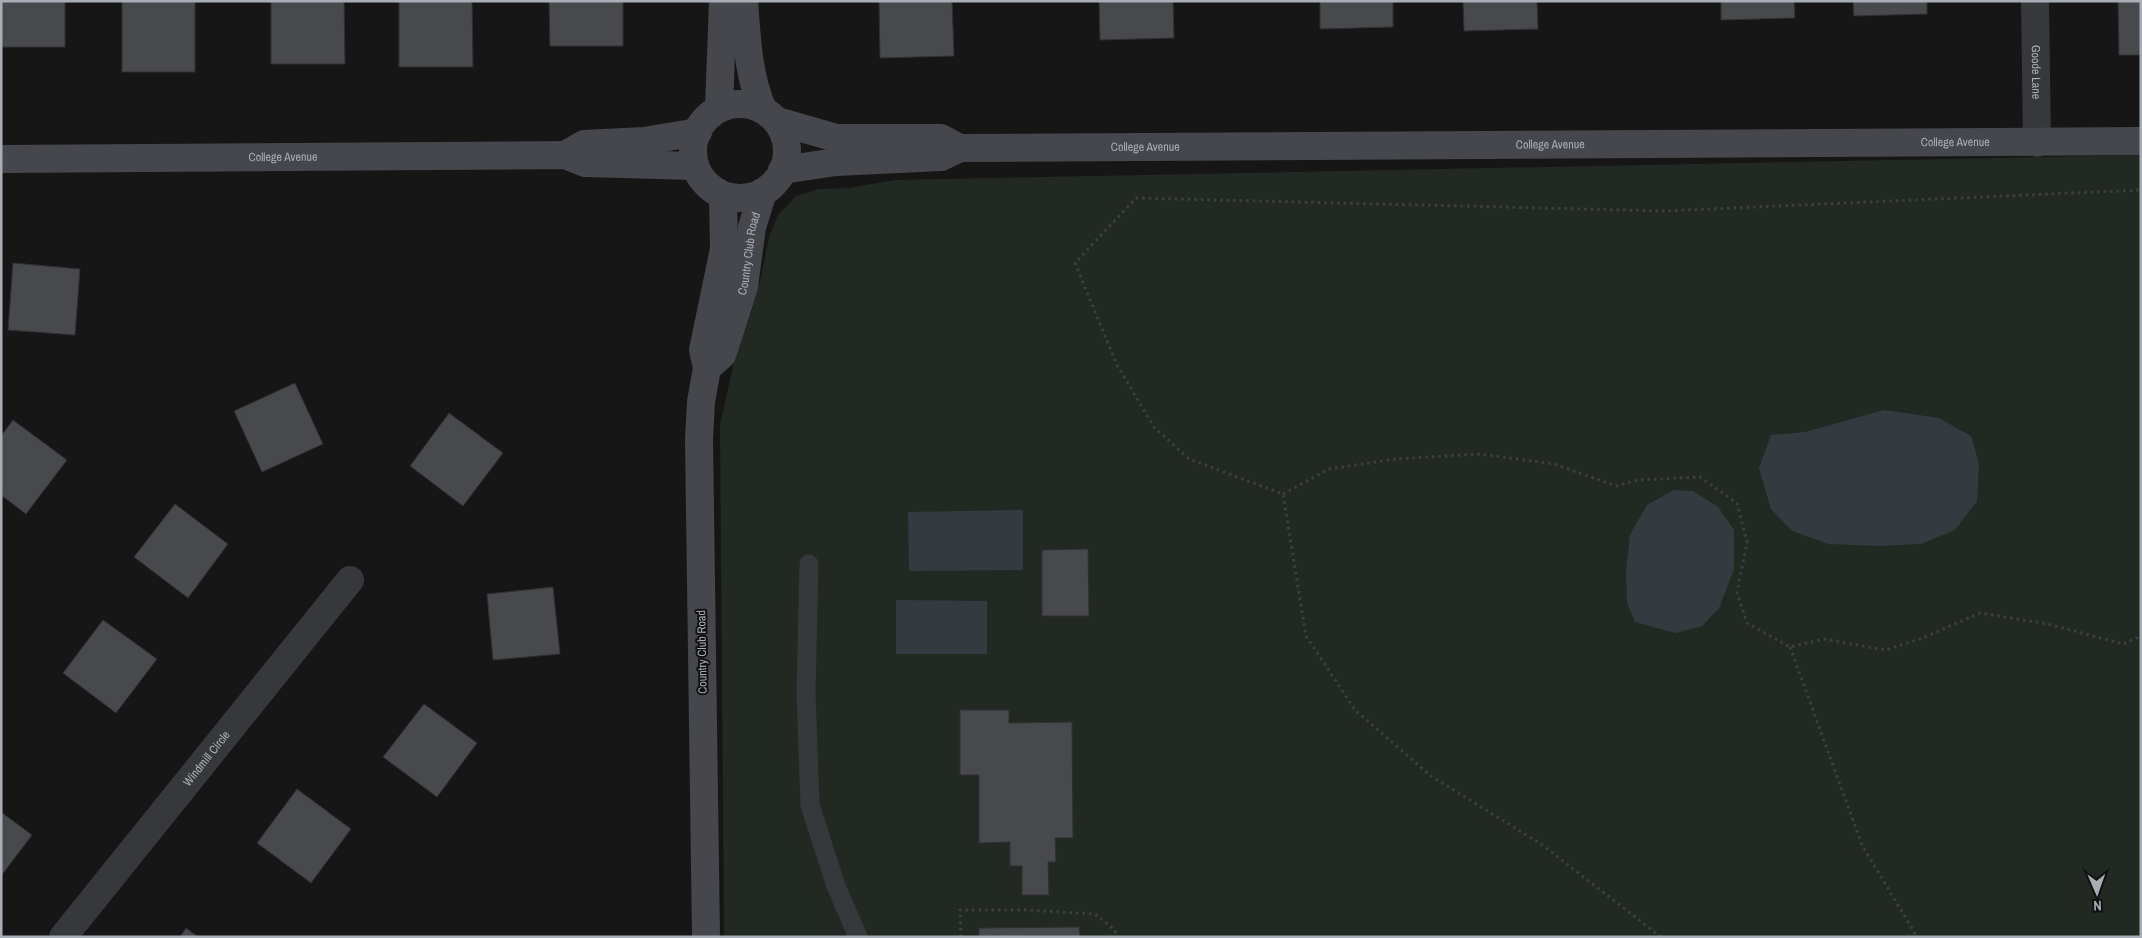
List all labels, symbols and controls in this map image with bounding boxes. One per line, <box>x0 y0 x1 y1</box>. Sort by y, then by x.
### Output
street label: Goode Lane <box>2028 45 2044 99</box>
street label: College Avenue <box>1921 134 1990 150</box>
street label: College Avenue <box>1516 136 1585 153</box>
street label: College Avenue <box>1111 139 1180 155</box>
street label: College Avenue <box>248 149 317 165</box>
street label: Country Club Road <box>734 210 764 297</box>
street label: Country Club Road <box>693 610 711 694</box>
street label: Windmill Circle <box>179 727 234 790</box>
north arrow <box>2072 868 2122 918</box>
text: N <box>2093 897 2102 915</box>

